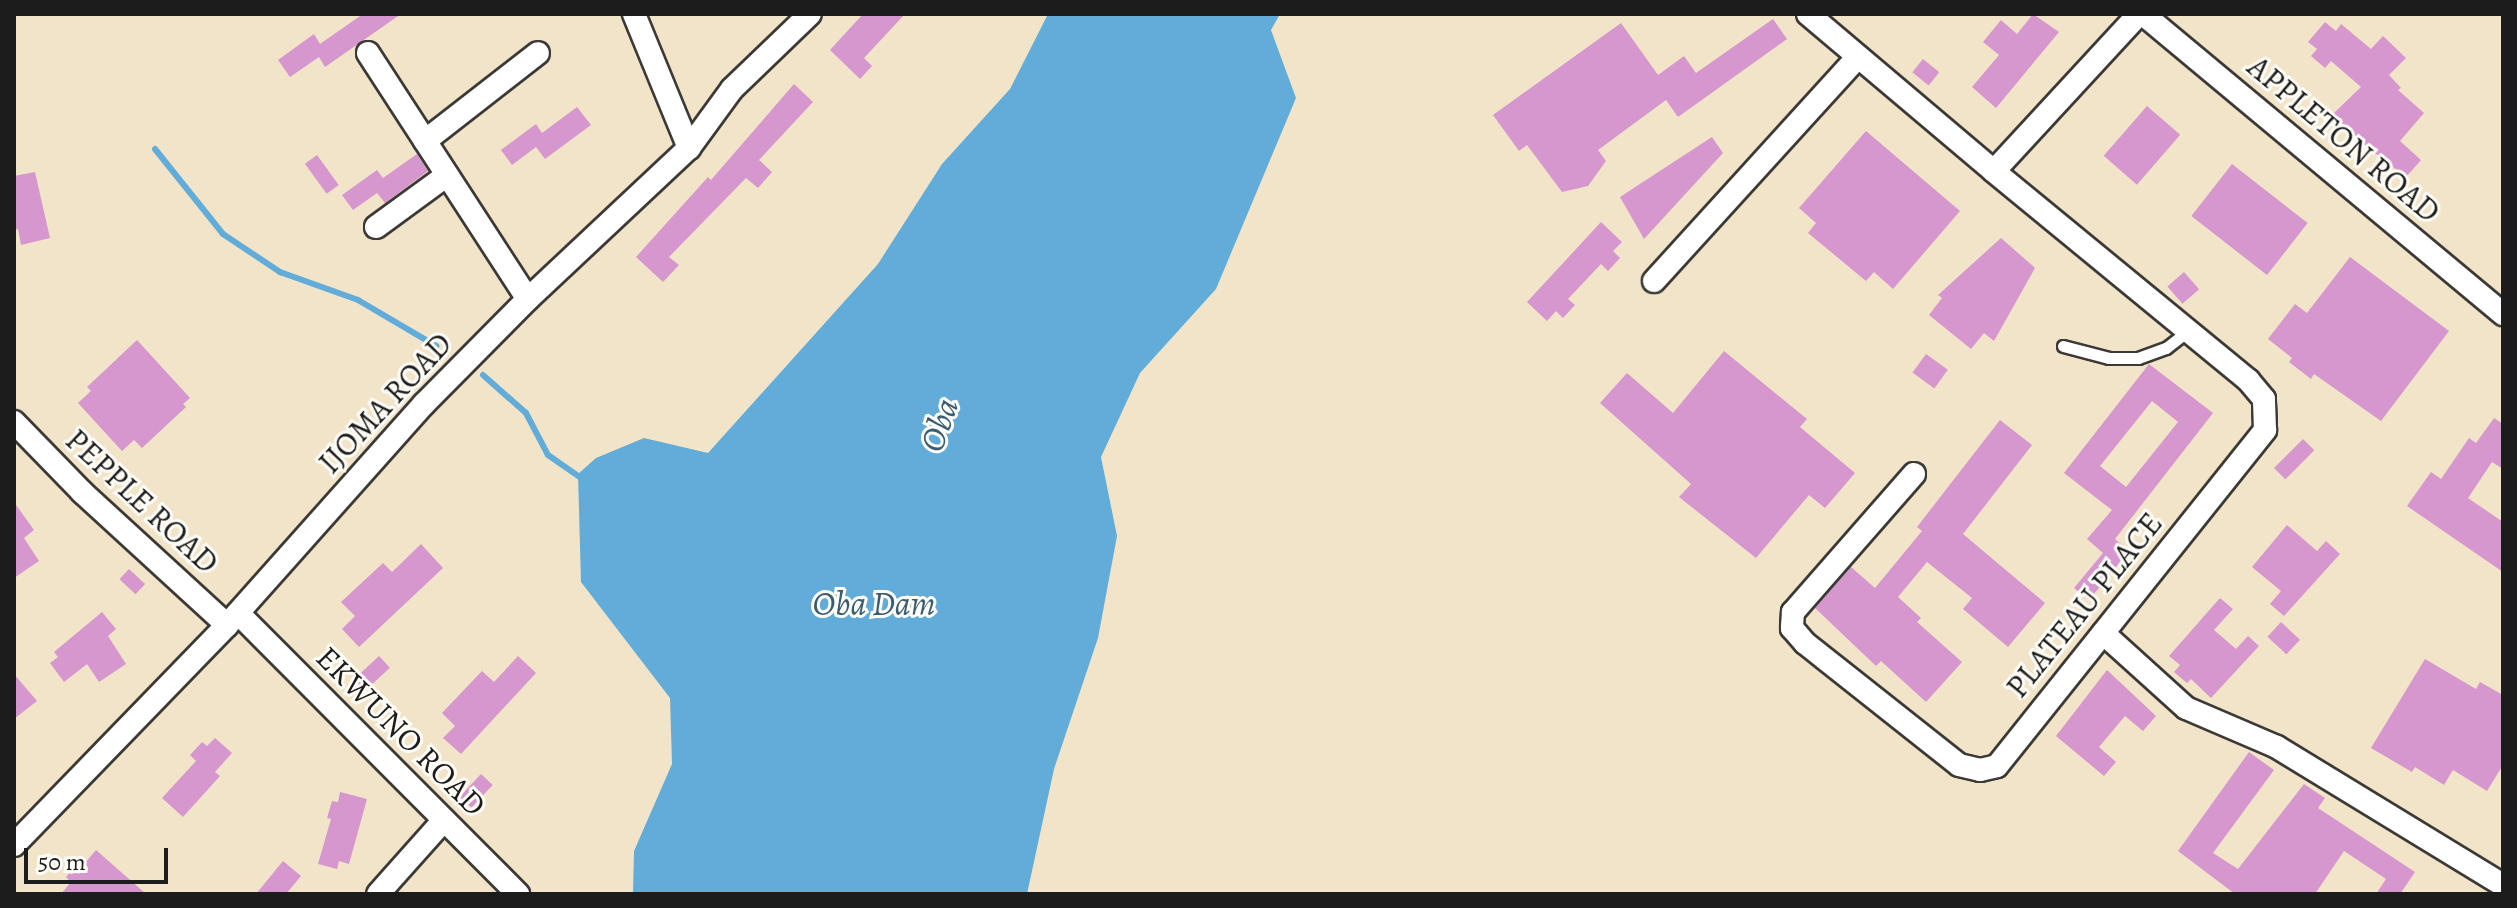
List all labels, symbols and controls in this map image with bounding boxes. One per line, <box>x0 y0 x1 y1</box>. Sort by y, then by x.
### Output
street label: APPLETON ROAD <box>2240 47 2448 231</box>
street label: IJOMA ROAD <box>310 325 460 481</box>
water label: Oba <box>911 393 967 457</box>
street label: PEPPLE ROAD <box>58 421 226 581</box>
street label: PLATEAU PLACE <box>1998 505 2170 705</box>
water label: Oba Dam <box>812 584 936 624</box>
street label: EKWUNO ROAD <box>308 638 494 824</box>
scale bar <box>28 832 172 882</box>
text: 50 m <box>38 846 86 878</box>

